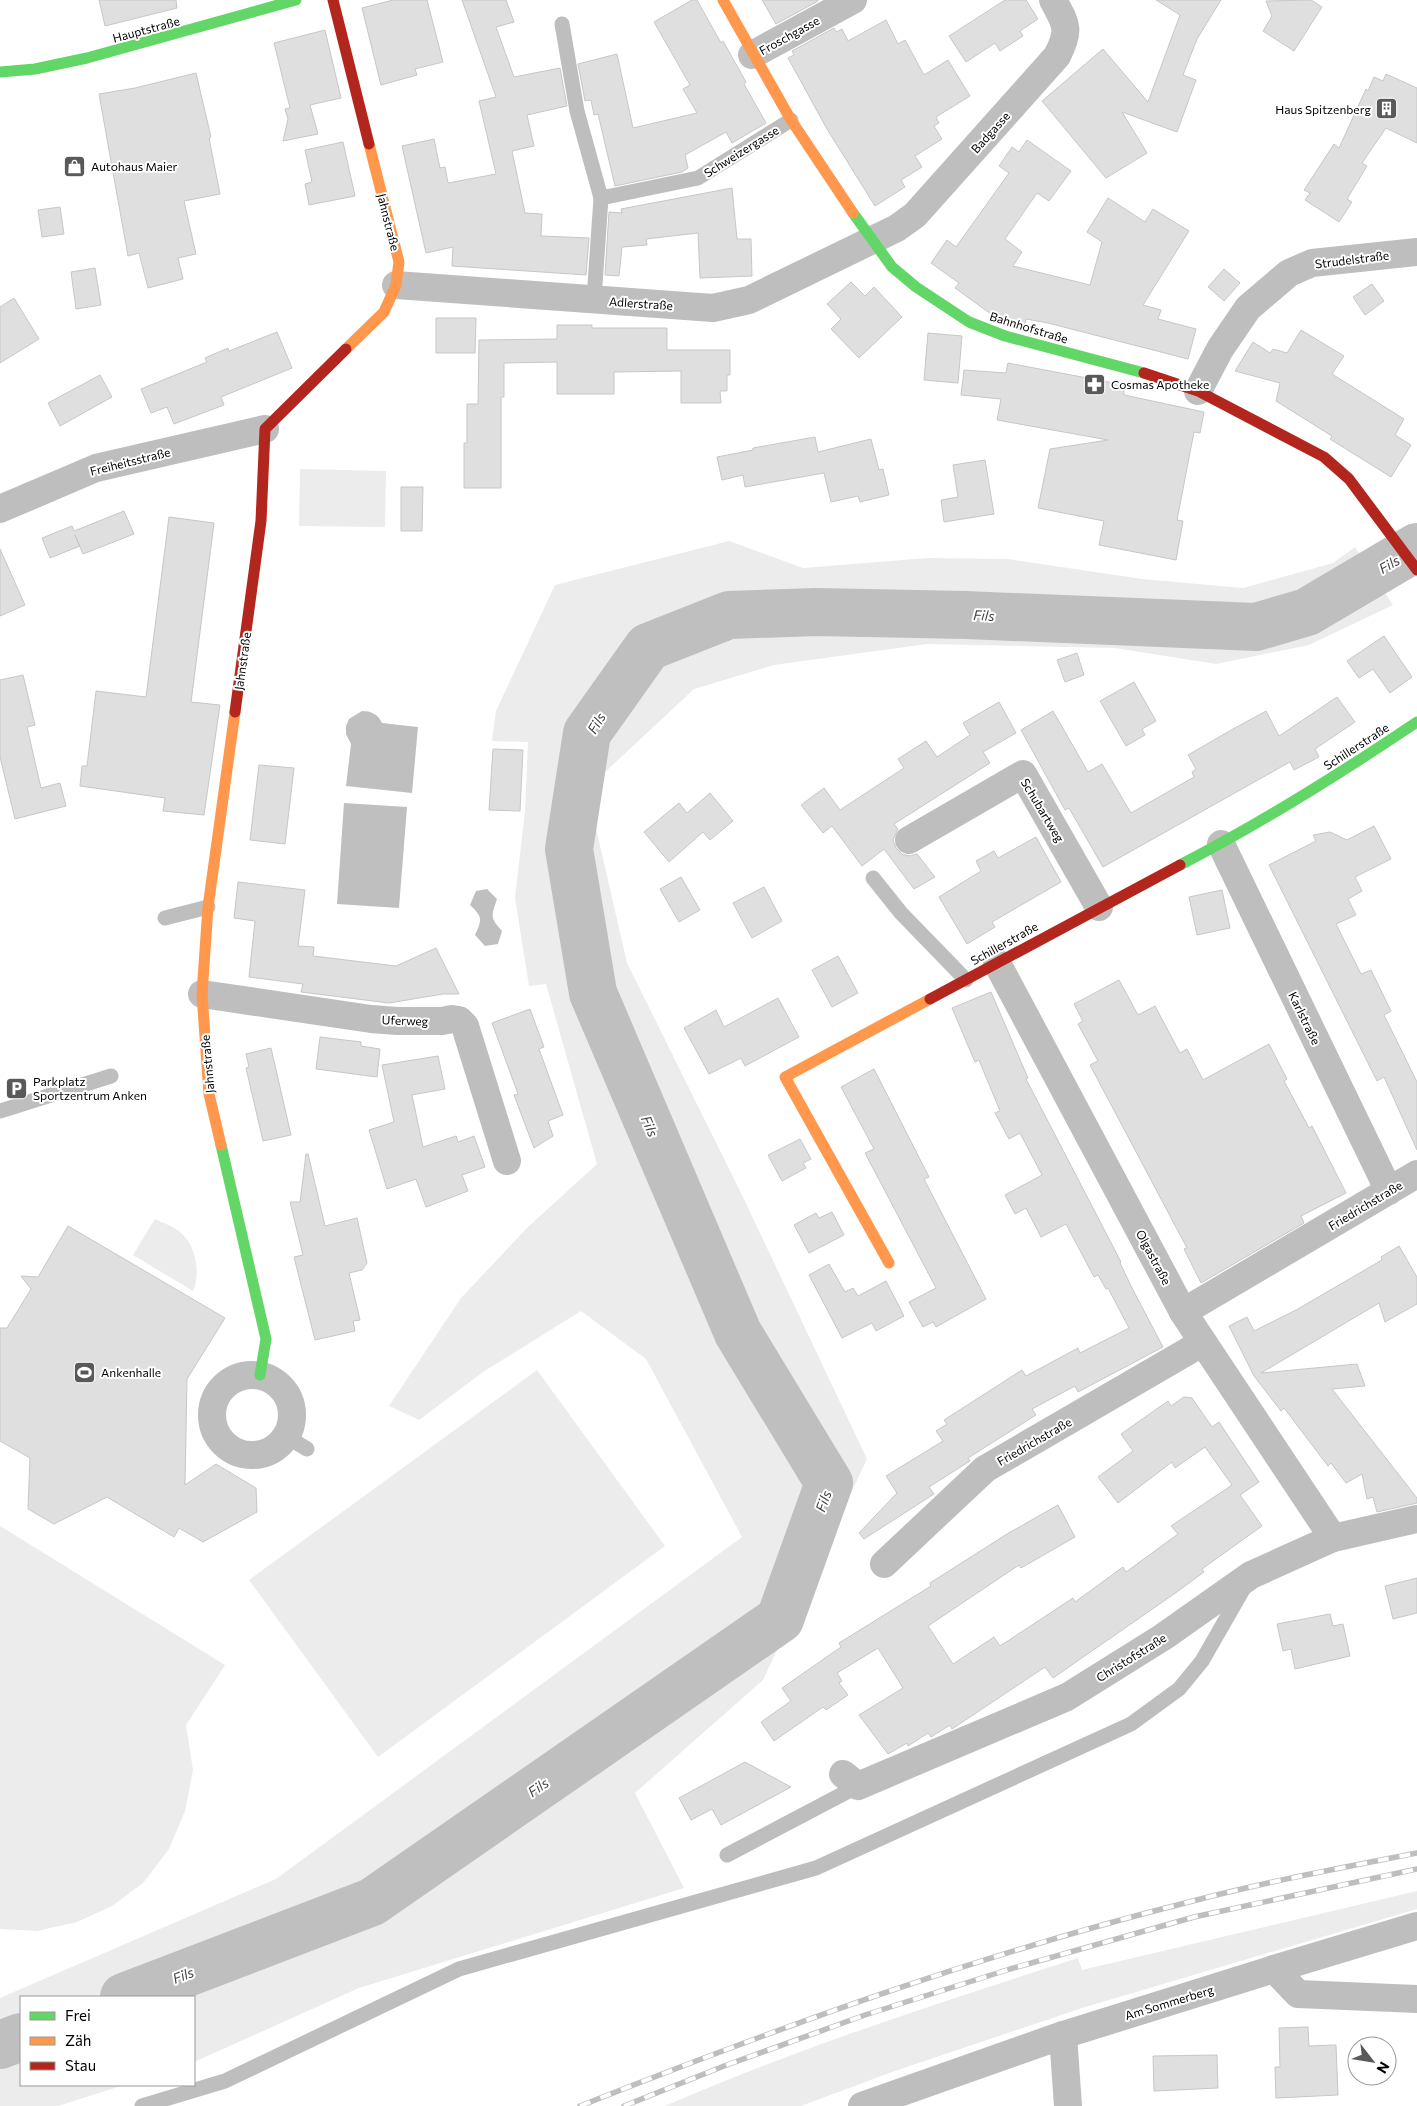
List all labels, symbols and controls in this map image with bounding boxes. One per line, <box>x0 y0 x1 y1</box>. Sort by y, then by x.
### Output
street label: Hauptstraße <box>111 13 181 45</box>
street label: Froschgasse <box>757 13 821 57</box>
building icon: Haus Spitzenberg <box>1375 97 1399 121</box>
place label: Haus Spitzenberg <box>1275 102 1371 116</box>
street label: Badgasse <box>968 108 1012 156</box>
street label: Schweizergasse <box>701 122 781 180</box>
shop icon: Autohaus Maier <box>63 154 87 178</box>
place label: Autohaus Maier <box>91 159 178 173</box>
street label: Jahnstraße <box>374 192 403 252</box>
street label: Strudelstraße <box>1314 248 1390 270</box>
street label: Adlerstraße <box>609 294 673 312</box>
street label: Bahnhofstraße <box>988 308 1070 346</box>
pharmacy icon: Cosmas Apotheke <box>1083 372 1107 396</box>
place label: Cosmas Apotheke <box>1111 377 1209 391</box>
street label: Freiheitsstraße <box>88 444 172 478</box>
water label: Fils <box>1375 551 1403 577</box>
water label: Fils <box>973 606 995 624</box>
street label: Jahnstraße <box>231 631 254 691</box>
water label: Fils <box>583 709 609 737</box>
street label: Schillerstraße <box>1321 720 1391 772</box>
street label: Schubartweg <box>1018 776 1068 845</box>
street label: Schillerstraße <box>968 919 1040 967</box>
street label: Karlstraße <box>1286 989 1324 1047</box>
street label: Uferweg <box>381 1012 429 1028</box>
street label: Jahnstraße <box>197 1034 218 1094</box>
place label: Parkplatz Sportzentrum Anken <box>33 1074 147 1102</box>
parking icon: Parkplatz Sportzentrum Anken <box>5 1076 29 1100</box>
water label: Fils <box>638 1113 662 1139</box>
street label: Friedrichstraße <box>1326 1178 1404 1232</box>
street label: Olgastraße <box>1134 1227 1174 1287</box>
sports icon: Ankenhalle <box>73 1360 97 1384</box>
place label: Ankenhalle <box>101 1365 161 1379</box>
street label: Friedrichstraße <box>994 1414 1074 1468</box>
water label: Fils <box>811 1488 835 1514</box>
street label: Christofstraße <box>1093 1630 1169 1684</box>
water label: Fils <box>524 1774 552 1800</box>
water label: Fils <box>170 1963 196 1987</box>
street label: Am Sommerberg <box>1123 1982 1216 2022</box>
legend <box>20 1996 195 2086</box>
text: Frei <box>65 2006 91 2024</box>
text: Zäh <box>65 2031 91 2049</box>
north arrow <box>1347 2036 1397 2086</box>
text: Stau <box>65 2056 96 2074</box>
text: N <box>1374 2059 1394 2077</box>

